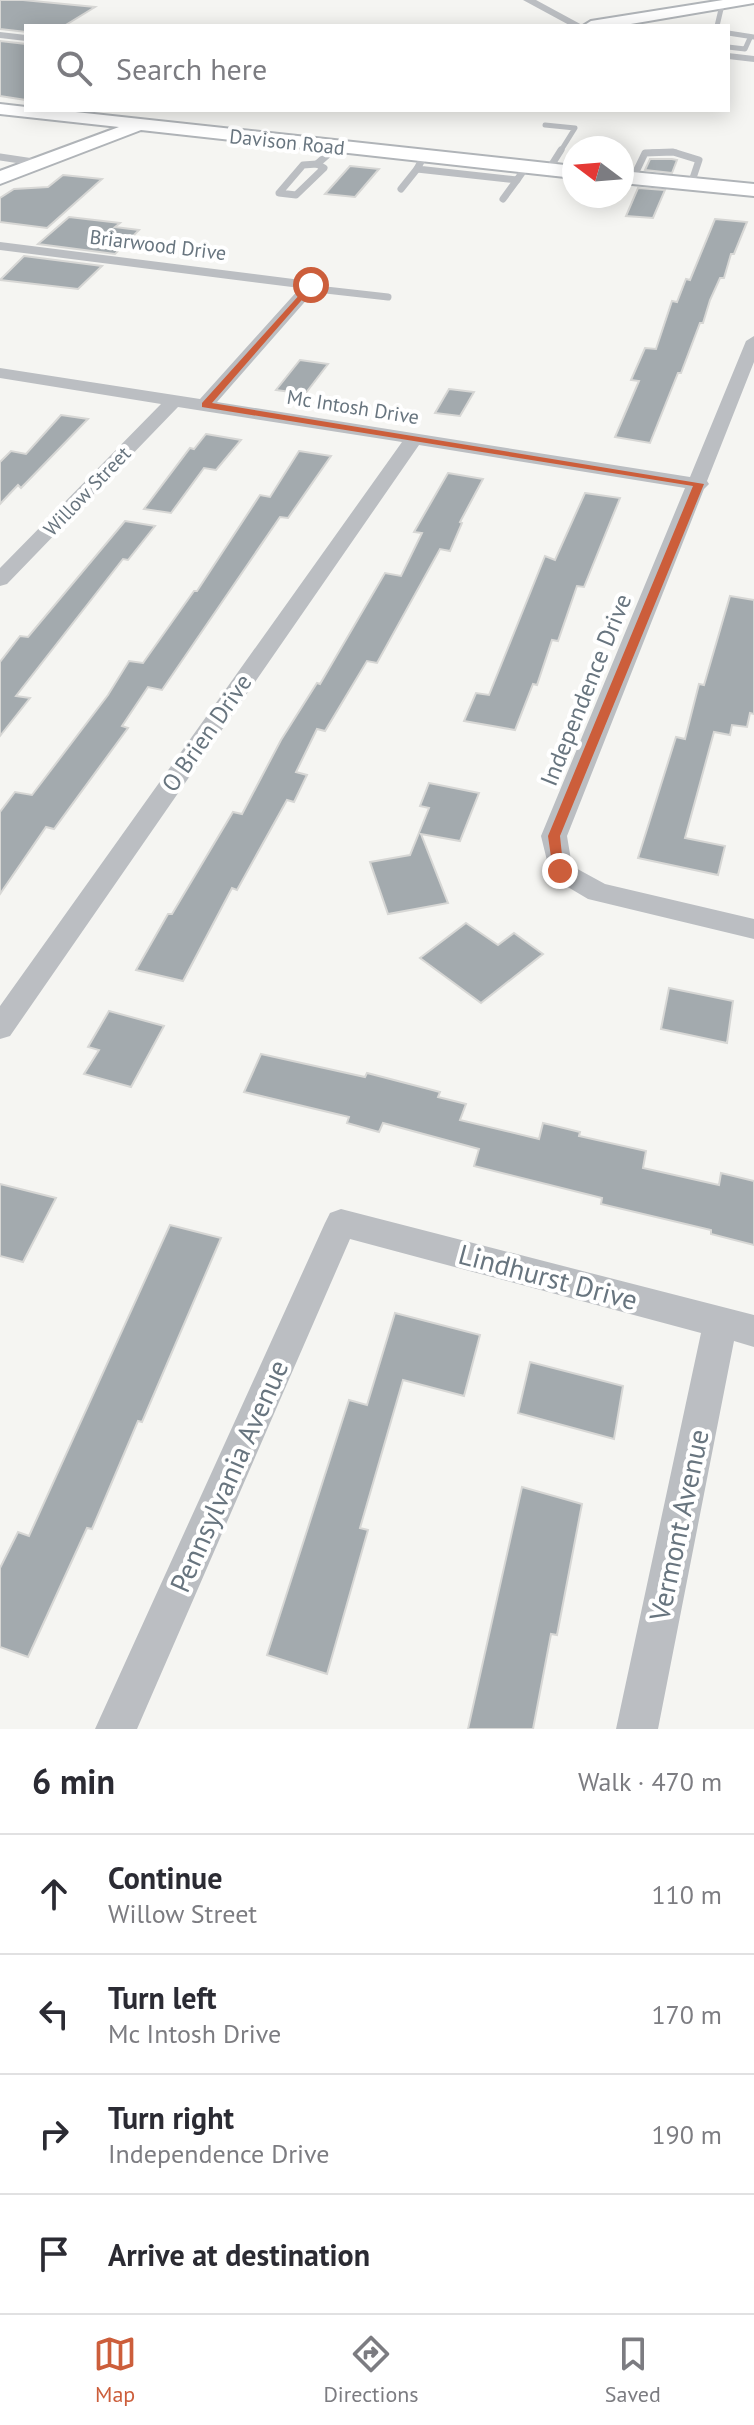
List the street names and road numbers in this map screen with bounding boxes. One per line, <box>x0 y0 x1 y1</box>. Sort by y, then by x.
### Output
street label: Davison Road <box>228 123 346 161</box>
street label: Briarwood Drive <box>88 224 228 266</box>
street label: Mc Intosh Drive <box>285 384 421 430</box>
street label: Willow Street <box>38 441 136 541</box>
street label: Independence Drive <box>533 589 638 790</box>
street label: O Brien Drive <box>155 668 259 798</box>
street label: Lindhurst Drive <box>455 1235 642 1318</box>
street label: Pennsylvania Avenue <box>161 1354 296 1598</box>
street label: Vermont Avenue <box>640 1426 717 1625</box>

